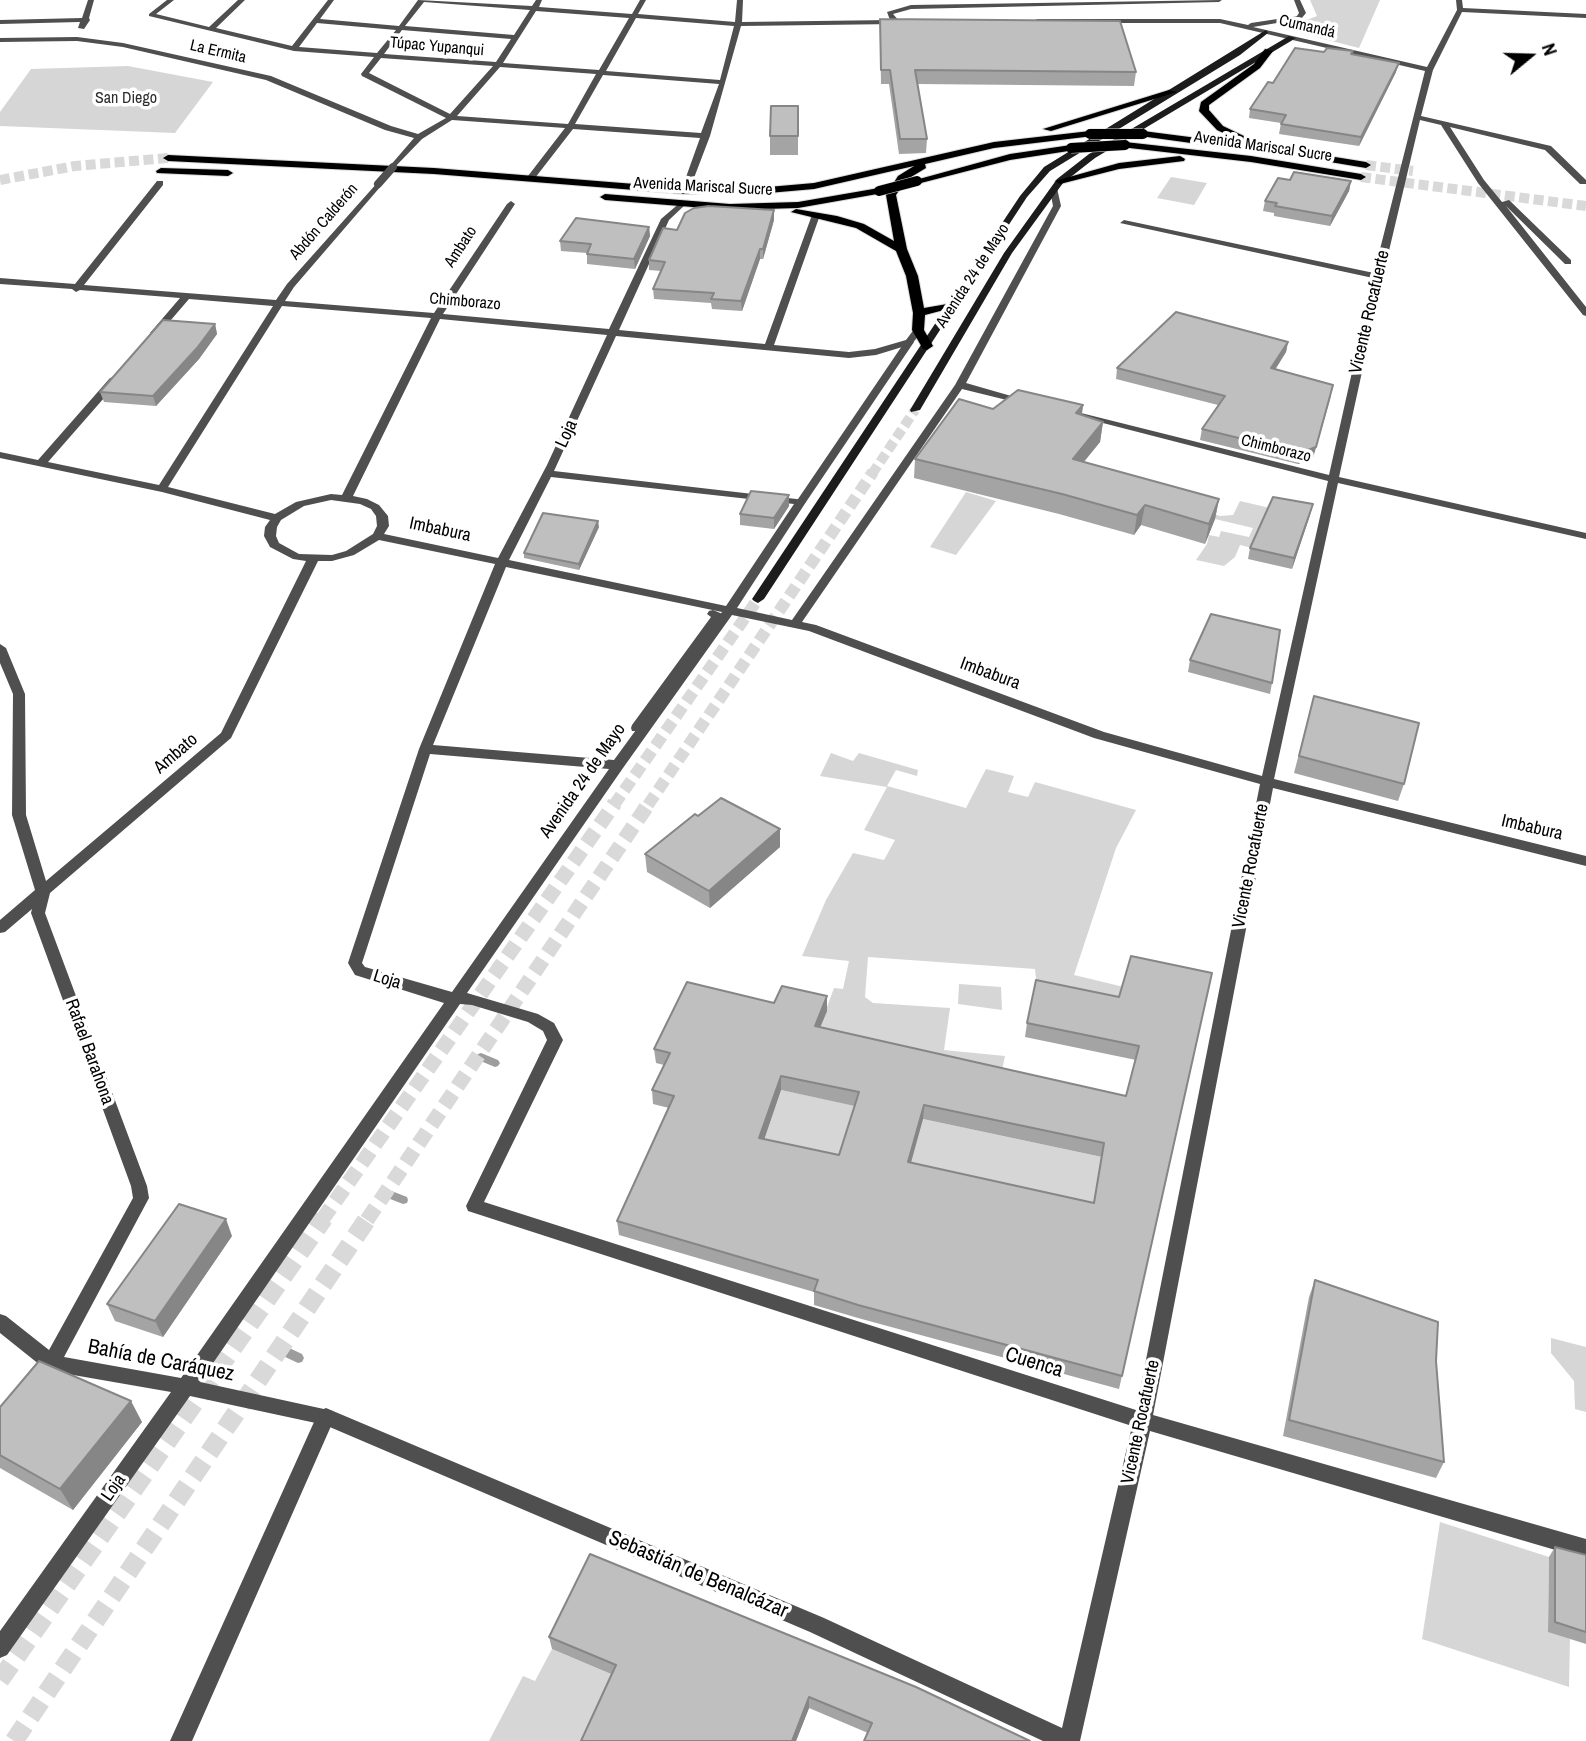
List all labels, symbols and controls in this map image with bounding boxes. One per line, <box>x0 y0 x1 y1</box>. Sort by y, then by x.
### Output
street label: Cumandá <box>1277 11 1337 43</box>
north arrow <box>1495 21 1565 91</box>
street label: Túpac Yupanqui <box>389 33 485 61</box>
street label: La Ermita <box>188 36 248 68</box>
text: N <box>1536 40 1564 59</box>
park label: San Diego <box>95 89 157 109</box>
street label: Avenida Mariscal Sucre <box>1193 128 1333 166</box>
street label: Avenida Mariscal Sucre <box>633 174 773 200</box>
street label: Abdón Calderón <box>286 180 362 264</box>
street label: Avenida 24 de Mayo <box>932 220 1014 332</box>
street label: Ambato <box>441 223 481 271</box>
street label: Vicente Rocafuerte <box>1345 248 1395 376</box>
street label: Chimborazo <box>429 289 501 315</box>
street label: Loja <box>551 417 583 451</box>
street label: Chimborazo <box>1239 431 1313 467</box>
street label: Imbabura <box>407 513 473 547</box>
street label: Imbabura <box>957 653 1023 695</box>
street label: Avenida 24 de Mayo <box>535 719 631 843</box>
street label: Ambato <box>150 729 202 779</box>
street label: Vicente Rocafuerte <box>1228 802 1274 930</box>
street label: Imbabura <box>1499 810 1565 846</box>
street label: Loja <box>371 966 403 994</box>
street label: Rafael Barahona <box>60 996 118 1108</box>
street label: Bahía de Caráquez <box>86 1334 236 1388</box>
street label: Cuenca <box>1002 1342 1066 1384</box>
street label: Vicente Rocafuerte <box>1117 1358 1165 1486</box>
street label: Loja <box>97 1470 131 1506</box>
street label: Sebastián de Benalcázar <box>605 1526 791 1624</box>

